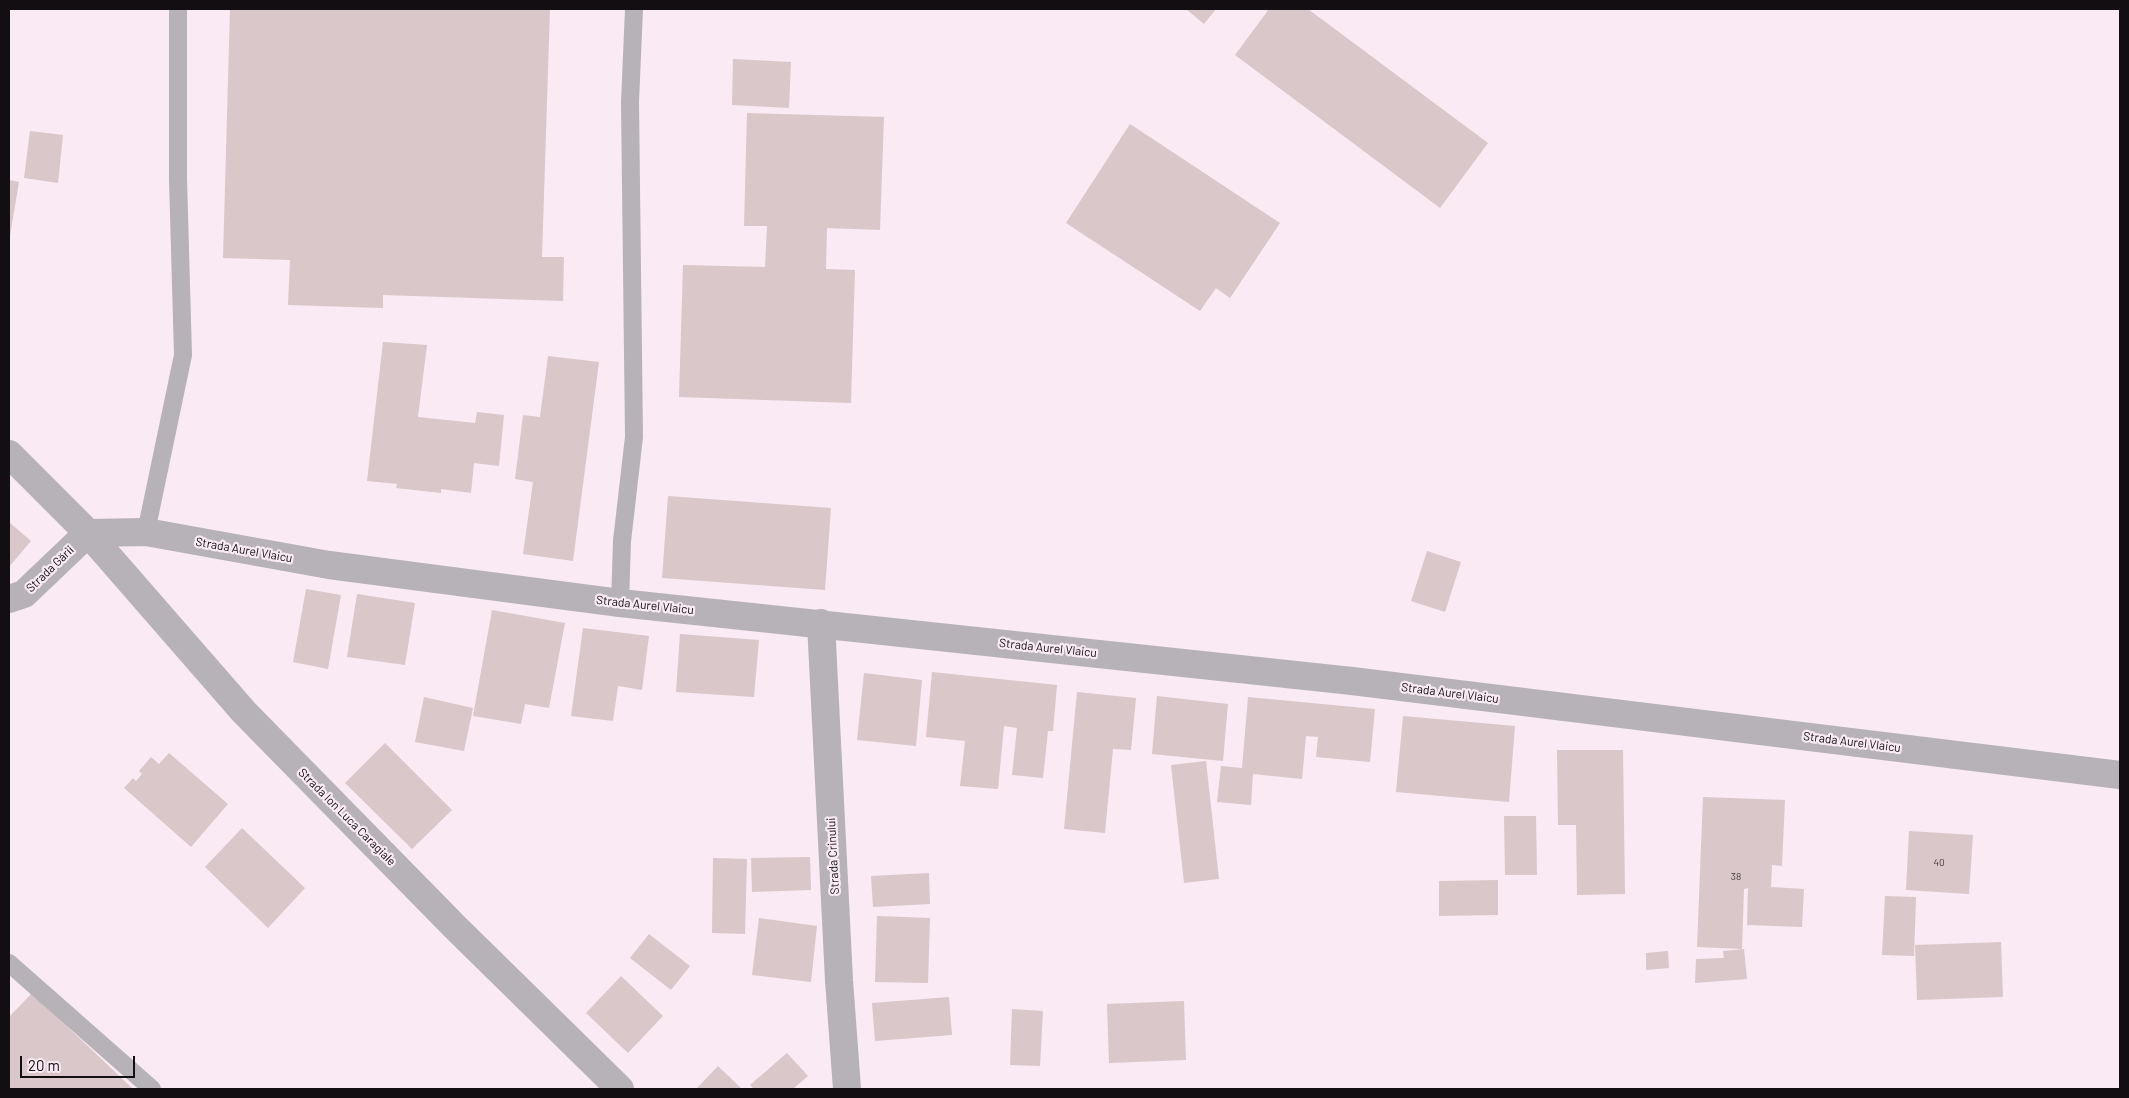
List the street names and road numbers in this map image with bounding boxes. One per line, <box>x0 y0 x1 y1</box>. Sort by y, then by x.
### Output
street label: Strada Aurel Vlaicu <box>194 534 294 566</box>
street label: Strada Gării <box>23 543 77 595</box>
street label: Strada Aurel Vlaicu <box>595 593 695 617</box>
street label: Strada Aurel Vlaicu <box>998 636 1098 660</box>
street label: Strada Aurel Vlaicu <box>1400 680 1500 706</box>
street label: Strada Aurel Vlaicu <box>1802 729 1902 755</box>
street label: Strada Ion Luca Caragiale <box>295 765 399 869</box>
street label: Strada Crinului <box>824 817 842 895</box>

